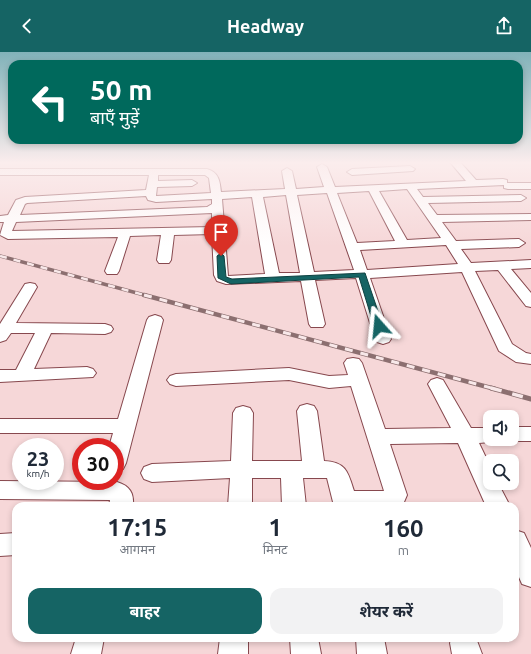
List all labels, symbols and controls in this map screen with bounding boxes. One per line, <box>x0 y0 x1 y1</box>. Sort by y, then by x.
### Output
icon: back <box>16 15 38 37</box>
icon: share <box>493 15 515 37</box>
text: Headway <box>227 16 304 36</box>
text: 50 m <box>90 74 152 105</box>
icon: left <box>24 76 76 128</box>
text: बाएँ मुड़ें <box>90 107 139 127</box>
pin <box>204 215 238 256</box>
icon: arrive <box>210 221 232 243</box>
position arrow <box>358 305 400 347</box>
map controls <box>483 410 519 490</box>
button: sound <box>483 410 519 446</box>
speed limit sign: 30 <box>72 438 124 490</box>
text: 23 <box>27 447 49 470</box>
button: search <box>483 454 519 490</box>
text: km/h <box>26 468 50 479</box>
text: 17:15 <box>107 514 167 541</box>
text: 1 <box>268 514 282 541</box>
text: 160 <box>383 515 424 542</box>
text: आगमन <box>120 542 155 556</box>
text: मिनट <box>263 542 288 556</box>
text: m <box>398 543 409 557</box>
button: बाहर <box>28 588 262 634</box>
button: शेयर करें <box>270 588 503 634</box>

